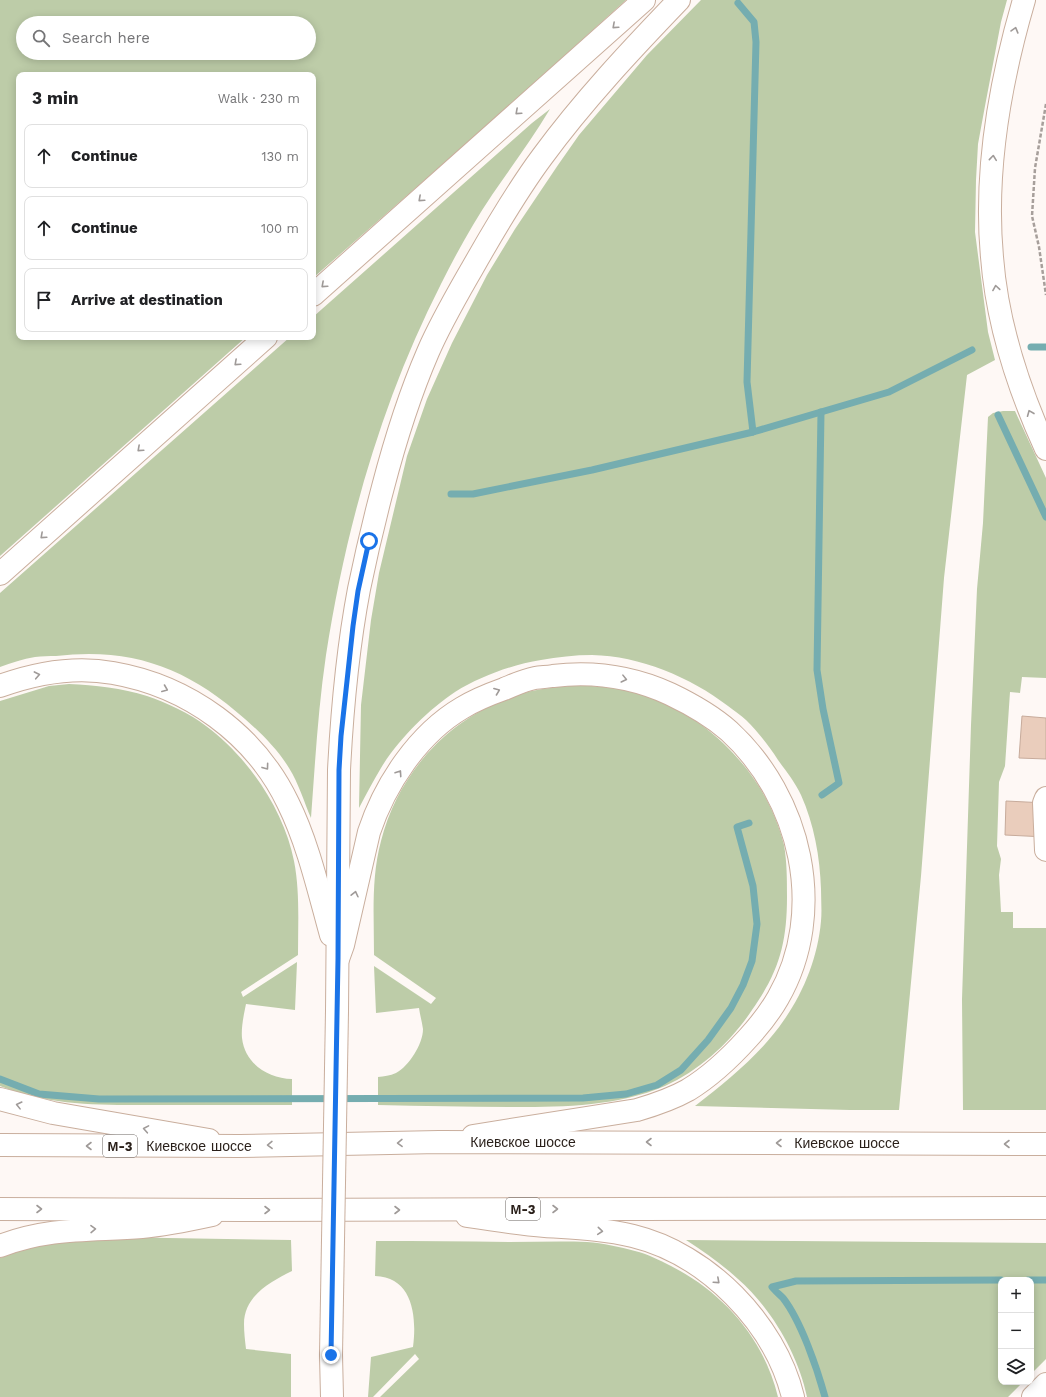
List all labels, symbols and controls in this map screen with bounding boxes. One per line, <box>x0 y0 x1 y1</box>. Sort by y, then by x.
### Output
search box <box>16 16 316 60</box>
one-way arrow <box>612 21 620 29</box>
icon: search <box>30 27 52 49</box>
one-way arrow <box>1010 27 1019 34</box>
text: Search here <box>62 29 150 47</box>
text: 3 min <box>32 88 78 108</box>
text: Walk · 230 m <box>218 91 300 106</box>
one-way arrow <box>515 108 523 115</box>
icon: ahead <box>33 145 55 167</box>
text: Continue <box>71 147 138 165</box>
text: 130 m <box>261 149 299 164</box>
one-way arrow <box>988 155 997 161</box>
one-way arrow <box>418 194 426 202</box>
icon: ahead <box>33 217 55 239</box>
text: Continue <box>71 219 138 237</box>
text: 100 m <box>261 221 299 236</box>
one-way arrow <box>321 281 329 288</box>
one-way arrow <box>992 285 1000 291</box>
icon: arrive <box>33 289 55 311</box>
text: Arrive at destination <box>71 291 223 309</box>
one-way arrow <box>234 358 242 366</box>
one-way arrow <box>1027 410 1035 417</box>
one-way arrow <box>137 445 145 452</box>
one-way arrow <box>40 531 48 539</box>
route start <box>360 532 378 550</box>
one-way arrow <box>34 671 41 680</box>
one-way arrow <box>621 674 627 682</box>
one-way arrow <box>160 684 168 692</box>
one-way arrow <box>493 688 500 696</box>
one-way arrow <box>261 762 268 769</box>
one-way arrow <box>394 770 401 777</box>
one-way arrow <box>350 891 358 897</box>
one-way arrow <box>16 1101 22 1109</box>
one-way arrow <box>143 1125 150 1133</box>
street label: Киевское шоссе <box>470 1134 576 1150</box>
road number: М-3 <box>103 1135 137 1157</box>
street label: Киевское шоссе <box>794 1135 900 1151</box>
street label: Киевское шоссе <box>146 1138 252 1154</box>
one-way arrow <box>397 1138 403 1147</box>
one-way arrow <box>646 1138 652 1146</box>
one-way arrow <box>776 1139 782 1147</box>
one-way arrow <box>1004 1140 1010 1148</box>
one-way arrow <box>267 1141 273 1149</box>
one-way arrow <box>86 1142 92 1150</box>
road number: М-3 <box>506 1198 540 1220</box>
one-way arrow <box>36 1205 42 1213</box>
one-way arrow <box>552 1205 558 1213</box>
one-way arrow <box>264 1206 270 1214</box>
one-way arrow <box>394 1206 400 1214</box>
one-way arrow <box>90 1225 96 1233</box>
one-way arrow <box>597 1226 603 1235</box>
one-way arrow <box>712 1276 720 1284</box>
map controls <box>998 1277 1034 1385</box>
button: + <box>998 1277 1034 1313</box>
button: − <box>998 1313 1034 1349</box>
route end <box>322 1346 340 1364</box>
button: layers <box>998 1349 1034 1385</box>

